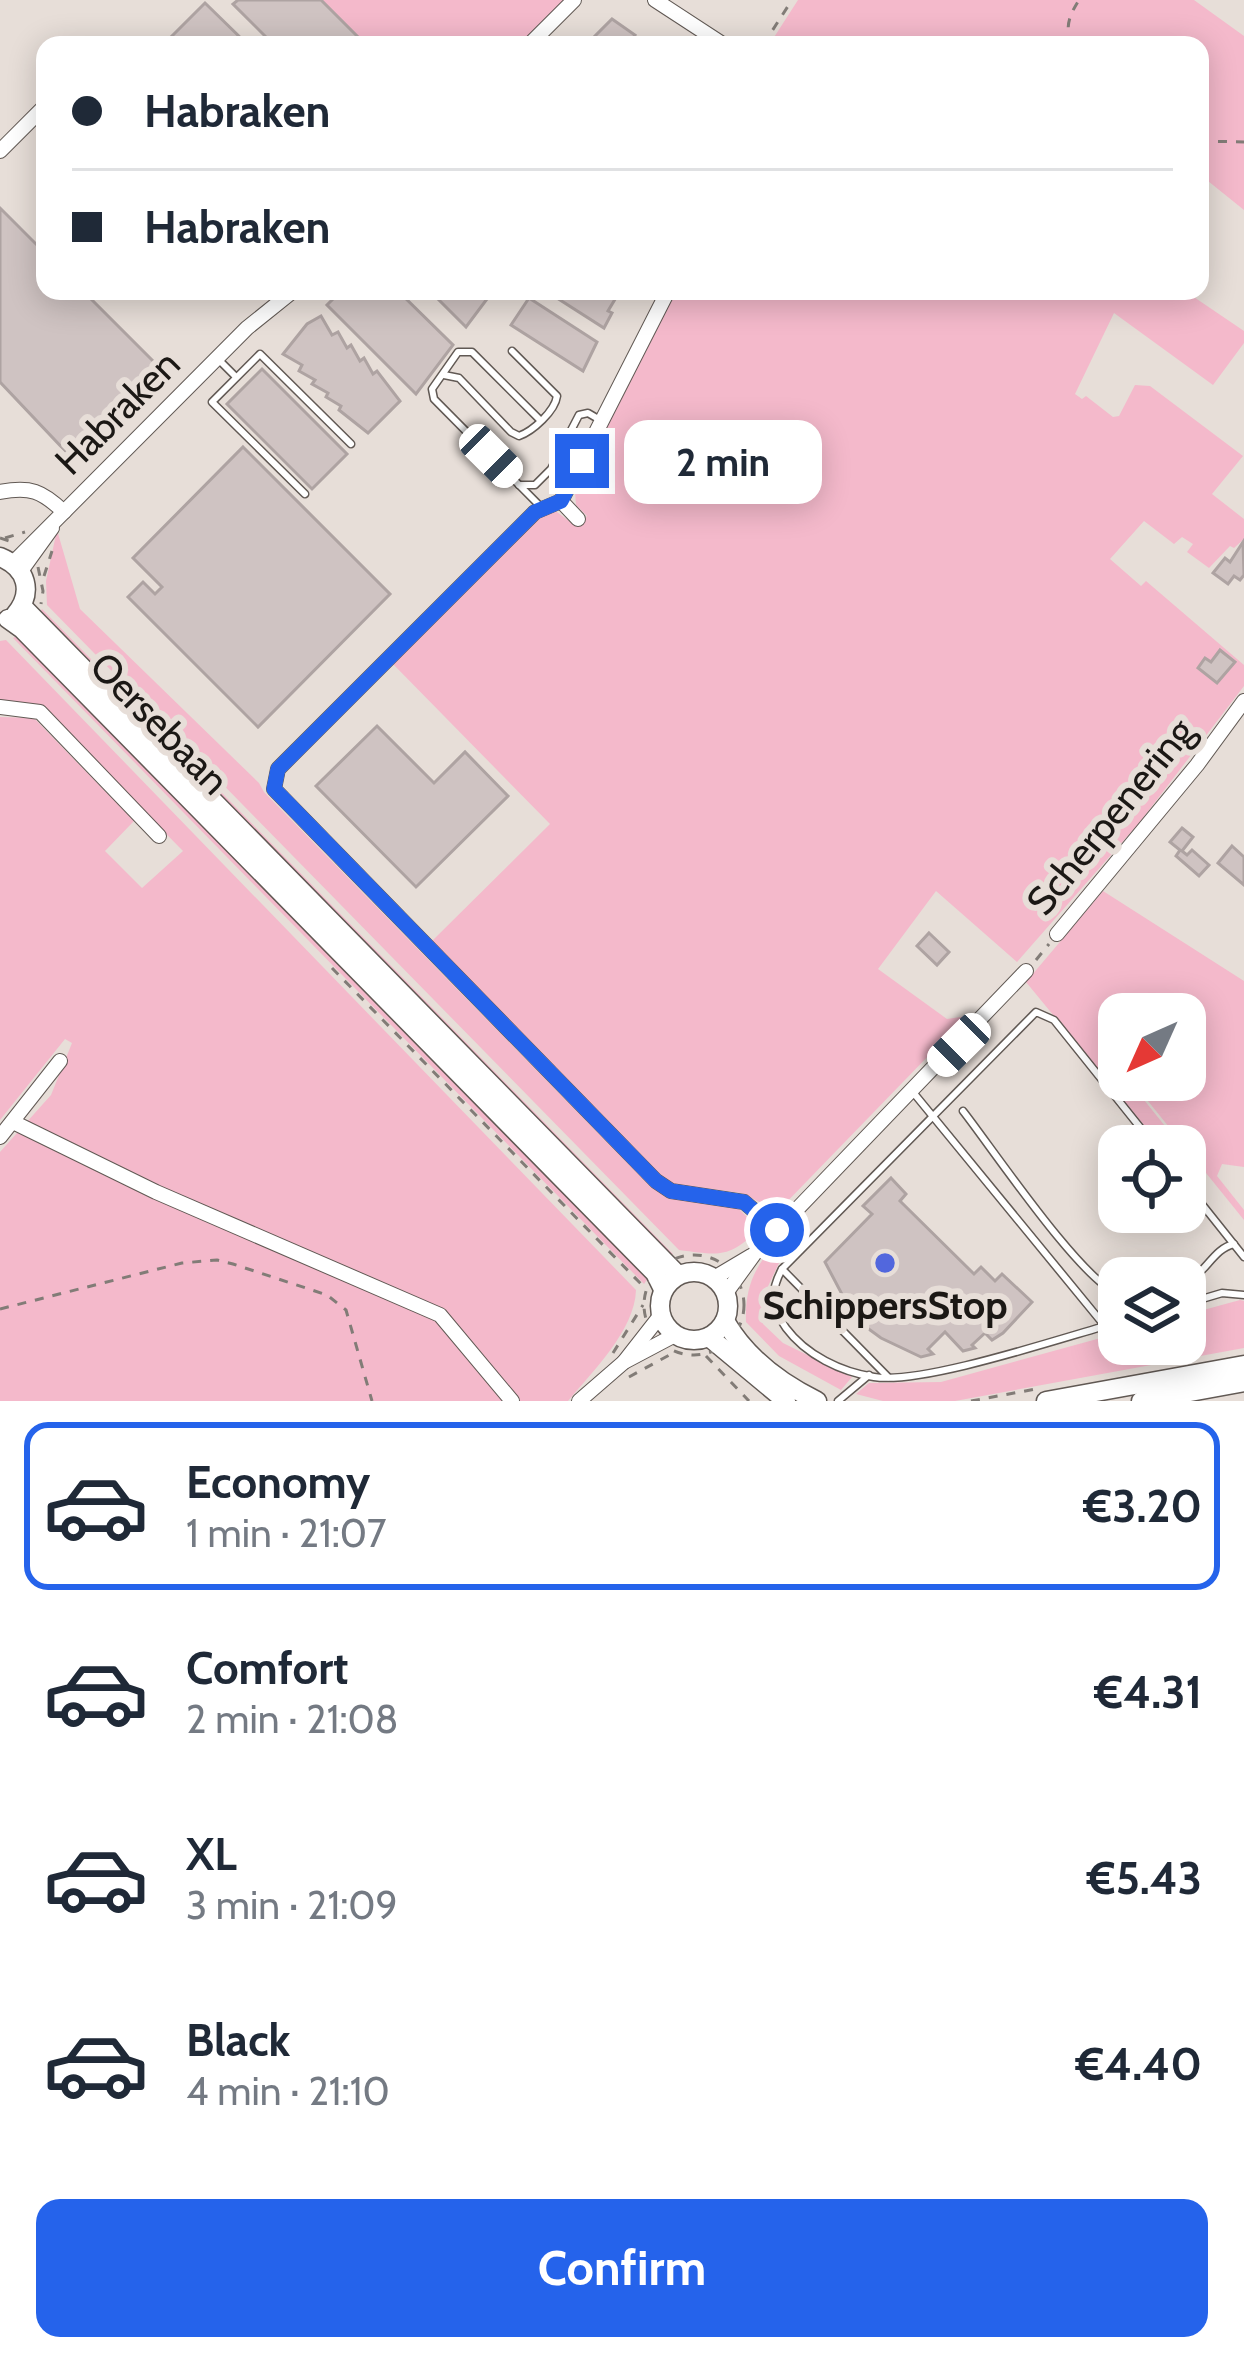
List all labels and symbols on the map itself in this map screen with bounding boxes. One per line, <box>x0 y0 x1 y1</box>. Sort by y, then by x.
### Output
street label: Habraken <box>45 340 189 484</box>
car <box>453 418 529 494</box>
callout: 2 min <box>624 419 822 503</box>
route end <box>555 434 609 488</box>
street label: Oersebaan <box>81 642 239 804</box>
street label: Scherpenering <box>1016 708 1204 924</box>
north arrow <box>1098 993 1206 1101</box>
car <box>921 1007 997 1083</box>
route start <box>750 1203 804 1257</box>
marker: SchippersStop <box>872 1250 898 1276</box>
place label: SchippersStop <box>762 1281 1008 1329</box>

